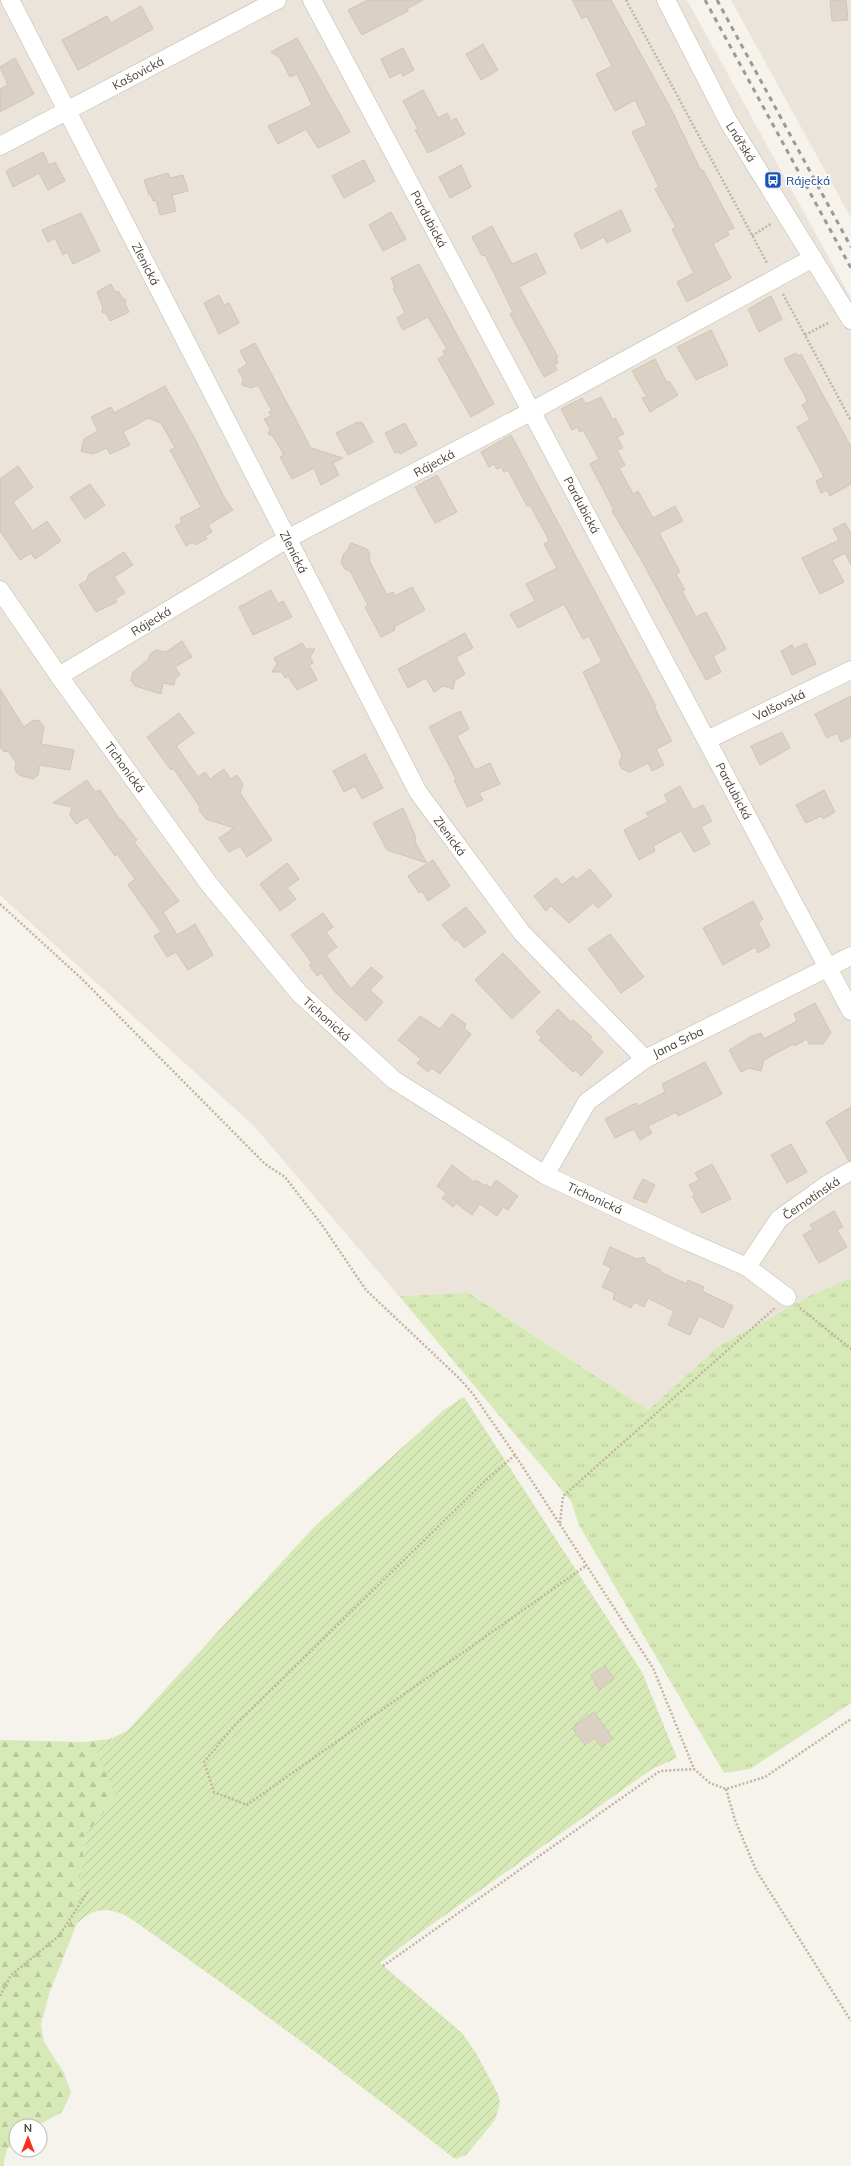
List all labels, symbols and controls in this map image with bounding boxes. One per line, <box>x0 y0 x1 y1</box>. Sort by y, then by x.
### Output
street label: Kašovická <box>110 53 166 93</box>
street label: Lnářská <box>723 119 759 165</box>
bus stop icon: Rájecká <box>763 170 783 190</box>
place label: Rájecká <box>786 173 830 188</box>
street label: Pardubická <box>408 188 450 250</box>
street label: Zlenická <box>129 240 163 288</box>
street label: Rájecká <box>411 446 457 480</box>
street label: Pardubická <box>561 474 603 536</box>
street label: Zlenická <box>277 528 311 576</box>
street label: Rájecká <box>128 603 174 639</box>
street label: Valšovská <box>751 686 807 724</box>
street label: Tichonická <box>102 739 148 795</box>
street label: Pardubická <box>713 760 755 822</box>
street label: Zlenická <box>430 813 470 859</box>
street label: Tichonická <box>300 994 354 1044</box>
street label: Jana Srba <box>650 1023 706 1061</box>
street label: Černotínská <box>779 1173 843 1223</box>
street label: Tichonická <box>565 1179 625 1217</box>
north arrow <box>8 2118 48 2158</box>
text: N <box>24 2121 32 2135</box>

